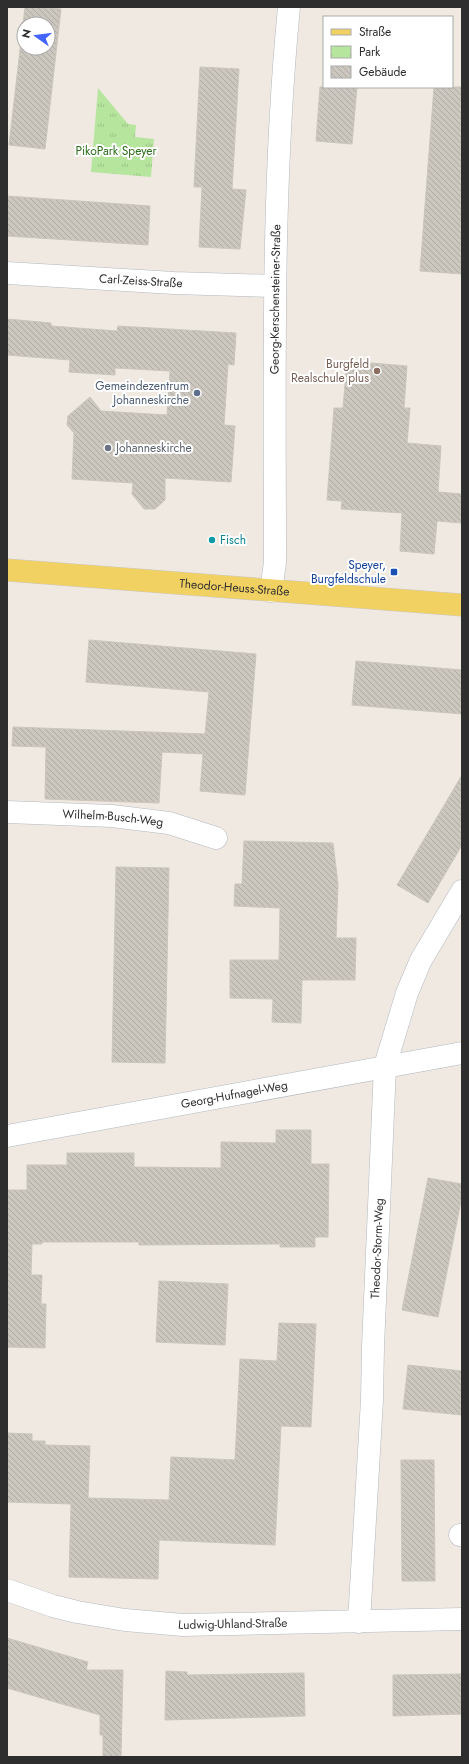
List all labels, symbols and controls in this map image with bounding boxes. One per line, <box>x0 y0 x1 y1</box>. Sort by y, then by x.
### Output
north arrow <box>16 16 56 56</box>
legend <box>323 16 453 88</box>
text: Straße <box>359 23 391 41</box>
text: N <box>17 27 35 40</box>
text: Park <box>359 43 381 61</box>
text: Gebäude <box>359 63 406 81</box>
park label: PikoPark Speyer <box>75 142 157 160</box>
street label: Georg-Kerschensteiner-Straße <box>266 224 285 374</box>
street label: Carl-Zeiss-Straße <box>99 270 183 292</box>
place label: Burgfeld Realschule plus <box>291 355 369 387</box>
marker: Burgfeld Realschule plus <box>372 366 382 376</box>
place label: Gemeindezentrum Johanneskirche <box>95 377 189 409</box>
marker: Gemeindezentrum Johanneskirche <box>192 388 202 398</box>
place label: Johanneskirche <box>114 439 192 457</box>
marker: Johanneskirche <box>103 443 113 453</box>
place label: Fisch <box>220 531 246 549</box>
marker: Fisch <box>207 535 217 545</box>
place label: Speyer, Burgfeldschule <box>311 556 386 588</box>
marker: Speyer, Burgfeldschule <box>389 567 399 577</box>
street label: Theodor-Heuss-Straße <box>179 574 290 601</box>
street label: Wilhelm-Busch-Weg <box>62 805 164 831</box>
street label: Georg-Hufnagel-Weg <box>179 1076 289 1113</box>
street label: Theodor-Storm-Weg <box>366 1198 388 1299</box>
street label: Ludwig-Uhland-Straße <box>177 1614 288 1634</box>

